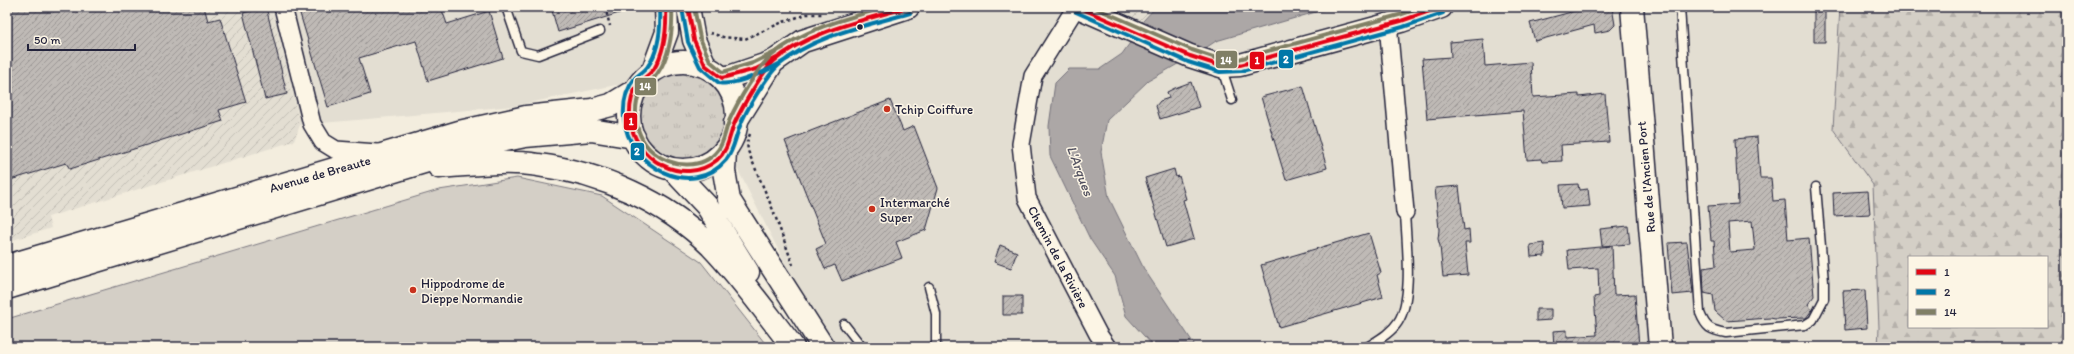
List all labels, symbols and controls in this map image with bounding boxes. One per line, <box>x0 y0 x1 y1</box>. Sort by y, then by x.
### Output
unlabelled marker <box>855 22 865 32</box>
scale bar <box>28 26 135 52</box>
text: 50 m <box>34 33 60 47</box>
line badge: 2 <box>1278 49 1294 69</box>
line badge: 14 <box>1215 50 1238 69</box>
line badge: 1 <box>1249 51 1265 70</box>
text: 2 <box>1283 53 1289 66</box>
text: 14 <box>1220 54 1232 67</box>
text: 1 <box>1254 54 1260 67</box>
line badge: 14 <box>634 77 657 96</box>
text: 14 <box>639 80 651 93</box>
place label: Tchip Coiffure <box>895 102 973 117</box>
marker: Tchip Coiffure <box>882 104 892 114</box>
line badge: 1 <box>623 112 638 131</box>
text: 1 <box>628 115 634 128</box>
street label: Rue de l'Ancien Port <box>1634 121 1658 233</box>
line badge: 2 <box>630 142 645 161</box>
water label: L'Arques <box>1063 144 1097 199</box>
text: 2 <box>634 145 640 158</box>
street label: Avenue de Breaute <box>268 152 372 196</box>
place label: Intermarché Super <box>880 195 950 225</box>
street label: Chemin de la Rivière <box>1025 203 1091 311</box>
marker: Intermarché Super <box>867 204 877 214</box>
legend <box>1908 256 2048 328</box>
text: 1 <box>1944 265 1950 279</box>
place label: Hippodrome de Dieppe Normandie <box>421 276 523 306</box>
marker: Hippodrome de Dieppe Normandie <box>408 285 418 295</box>
text: 2 <box>1944 285 1951 299</box>
text: 14 <box>1944 305 1957 319</box>

